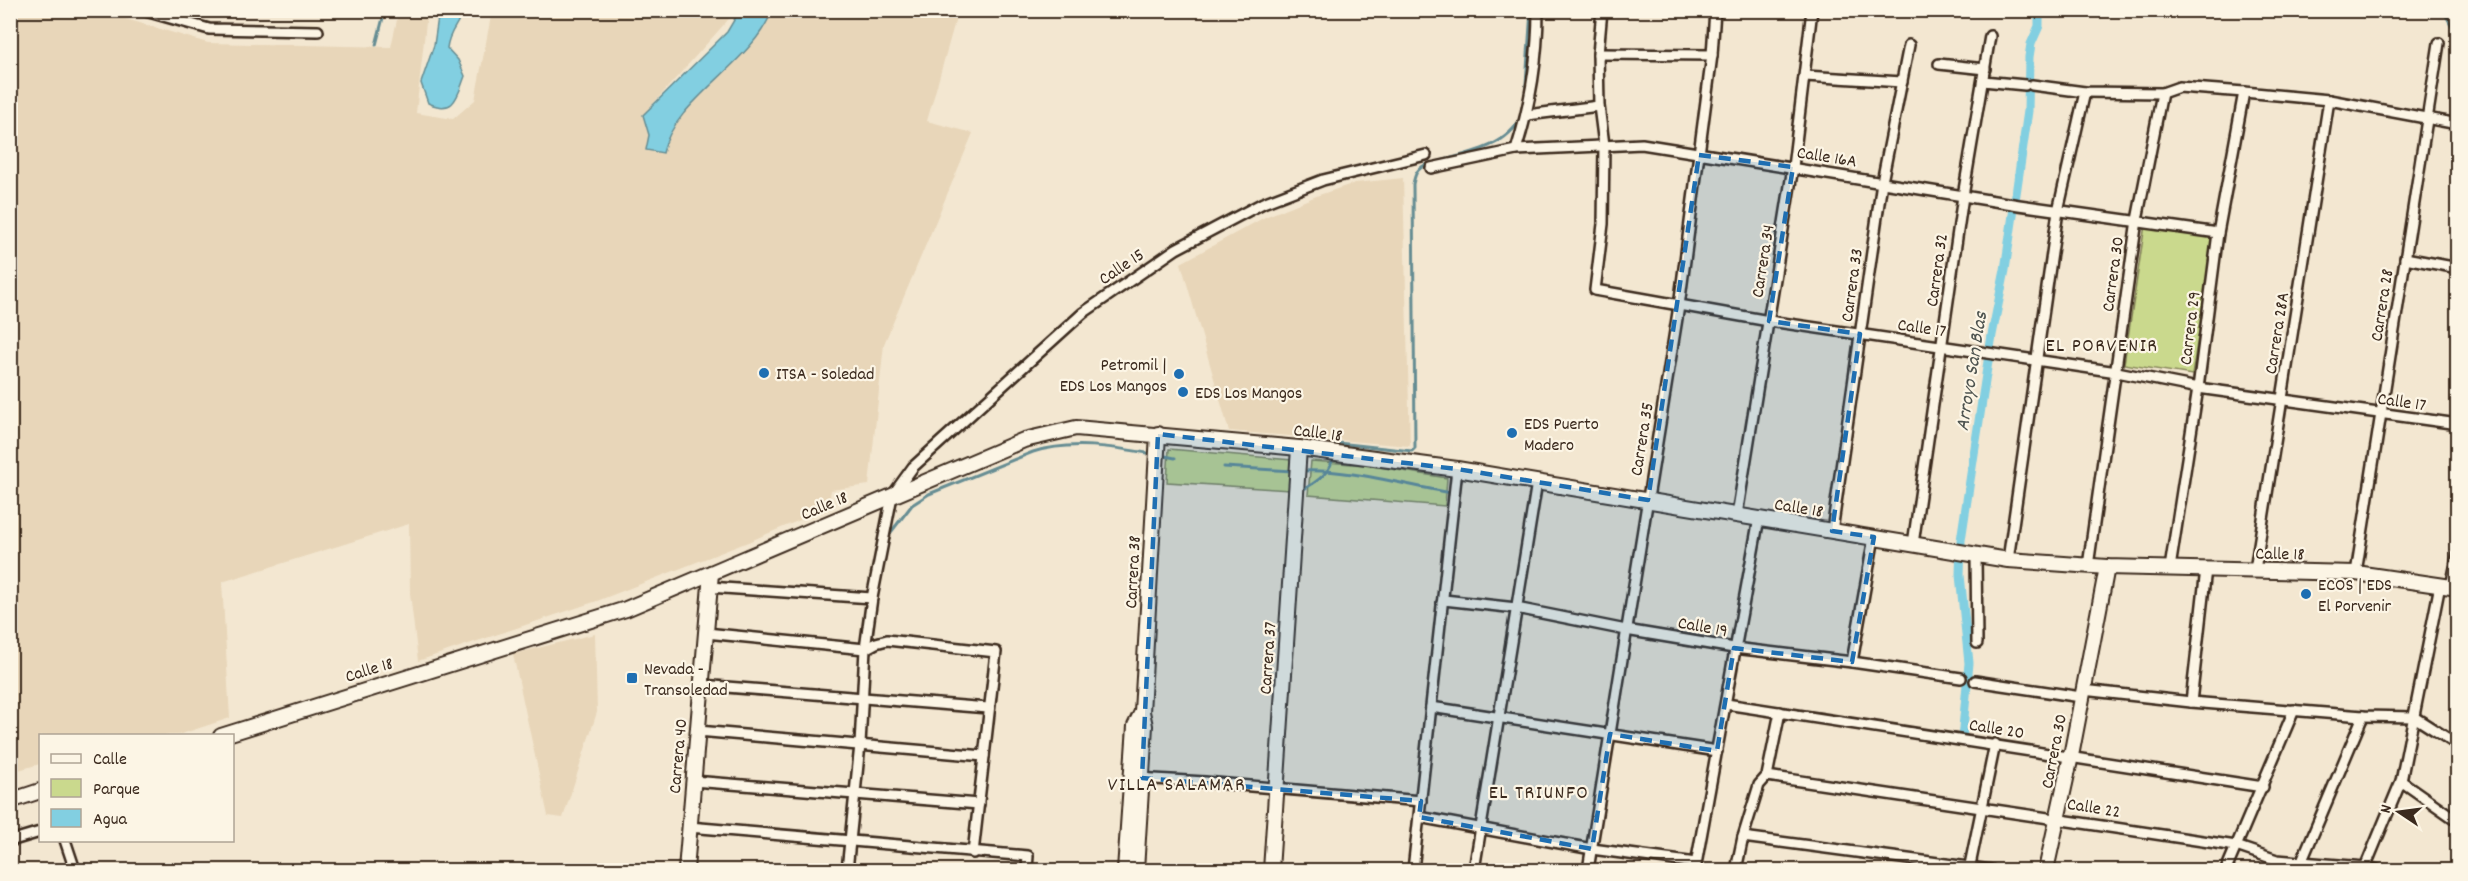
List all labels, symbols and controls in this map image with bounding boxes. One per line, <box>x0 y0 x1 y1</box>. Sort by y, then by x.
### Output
street label: Calle 16A <box>1795 141 1859 176</box>
street label: Carrera 34 <box>1746 223 1783 300</box>
street label: Carrera 32 <box>1921 232 1956 309</box>
street label: Carrera 30 <box>2097 235 2132 314</box>
street label: Calle 15 <box>1095 244 1150 292</box>
street label: Carrera 33 <box>1836 247 1871 324</box>
street label: Carrera 28 <box>2365 267 2402 343</box>
street label: Carrera 29 <box>2175 290 2208 367</box>
street label: Carrera 28A <box>2260 290 2297 376</box>
water label: Arroyo San Blas <box>1950 309 1996 433</box>
street label: Calle 17 <box>1896 314 1948 345</box>
district label: EL PORVENIR <box>2045 333 2159 361</box>
place label: Petromil | EDS Los Mangos <box>1060 354 1167 400</box>
place label: ITSA - Soledad <box>776 363 874 388</box>
marker: ITSA - Soledad <box>757 366 771 380</box>
marker: Petromil | EDS Los Mangos <box>1172 367 1186 381</box>
place label: EDS Los Mangos <box>1195 382 1302 407</box>
marker: EDS Los Mangos <box>1176 385 1190 399</box>
street label: Calle 17 <box>2376 388 2428 419</box>
street label: Carrera 35 <box>1625 401 1662 478</box>
place label: EDS Puerto Madero <box>1524 413 1599 459</box>
street label: Calle 18 <box>1292 419 1344 450</box>
marker: EDS Puerto Madero <box>1505 426 1519 440</box>
street label: Calle 18 <box>797 486 852 528</box>
street label: Calle 18 <box>1772 493 1825 526</box>
street label: Carrera 38 <box>1120 535 1149 609</box>
street label: Calle 18 <box>2255 543 2305 568</box>
place label: ECOS | EDS El Porvenir <box>2318 574 2392 620</box>
marker: ECOS | EDS El Porvenir <box>2299 587 2313 601</box>
street label: Calle 19 <box>1676 612 1729 645</box>
street label: Carrera 37 <box>1254 621 1285 695</box>
street label: Calle 18 <box>343 652 397 691</box>
place label: Nevada - Transoledad <box>644 658 728 704</box>
marker: Nevada - Transoledad <box>625 671 639 685</box>
street label: Carrera 30 <box>2036 712 2075 791</box>
street label: Calle 20 <box>1967 714 2026 747</box>
street label: Carrera 40 <box>664 718 695 795</box>
legend <box>39 734 234 842</box>
text: Calle <box>93 748 127 773</box>
district label: VILLA SALAMAR <box>1108 772 1246 800</box>
text: Parque <box>93 778 140 803</box>
district label: EL TRIUNFO <box>1489 780 1589 808</box>
north arrow <box>2369 782 2429 842</box>
street label: Calle 22 <box>2065 793 2122 826</box>
text: N <box>2375 803 2399 816</box>
text: Agua <box>93 808 127 833</box>

